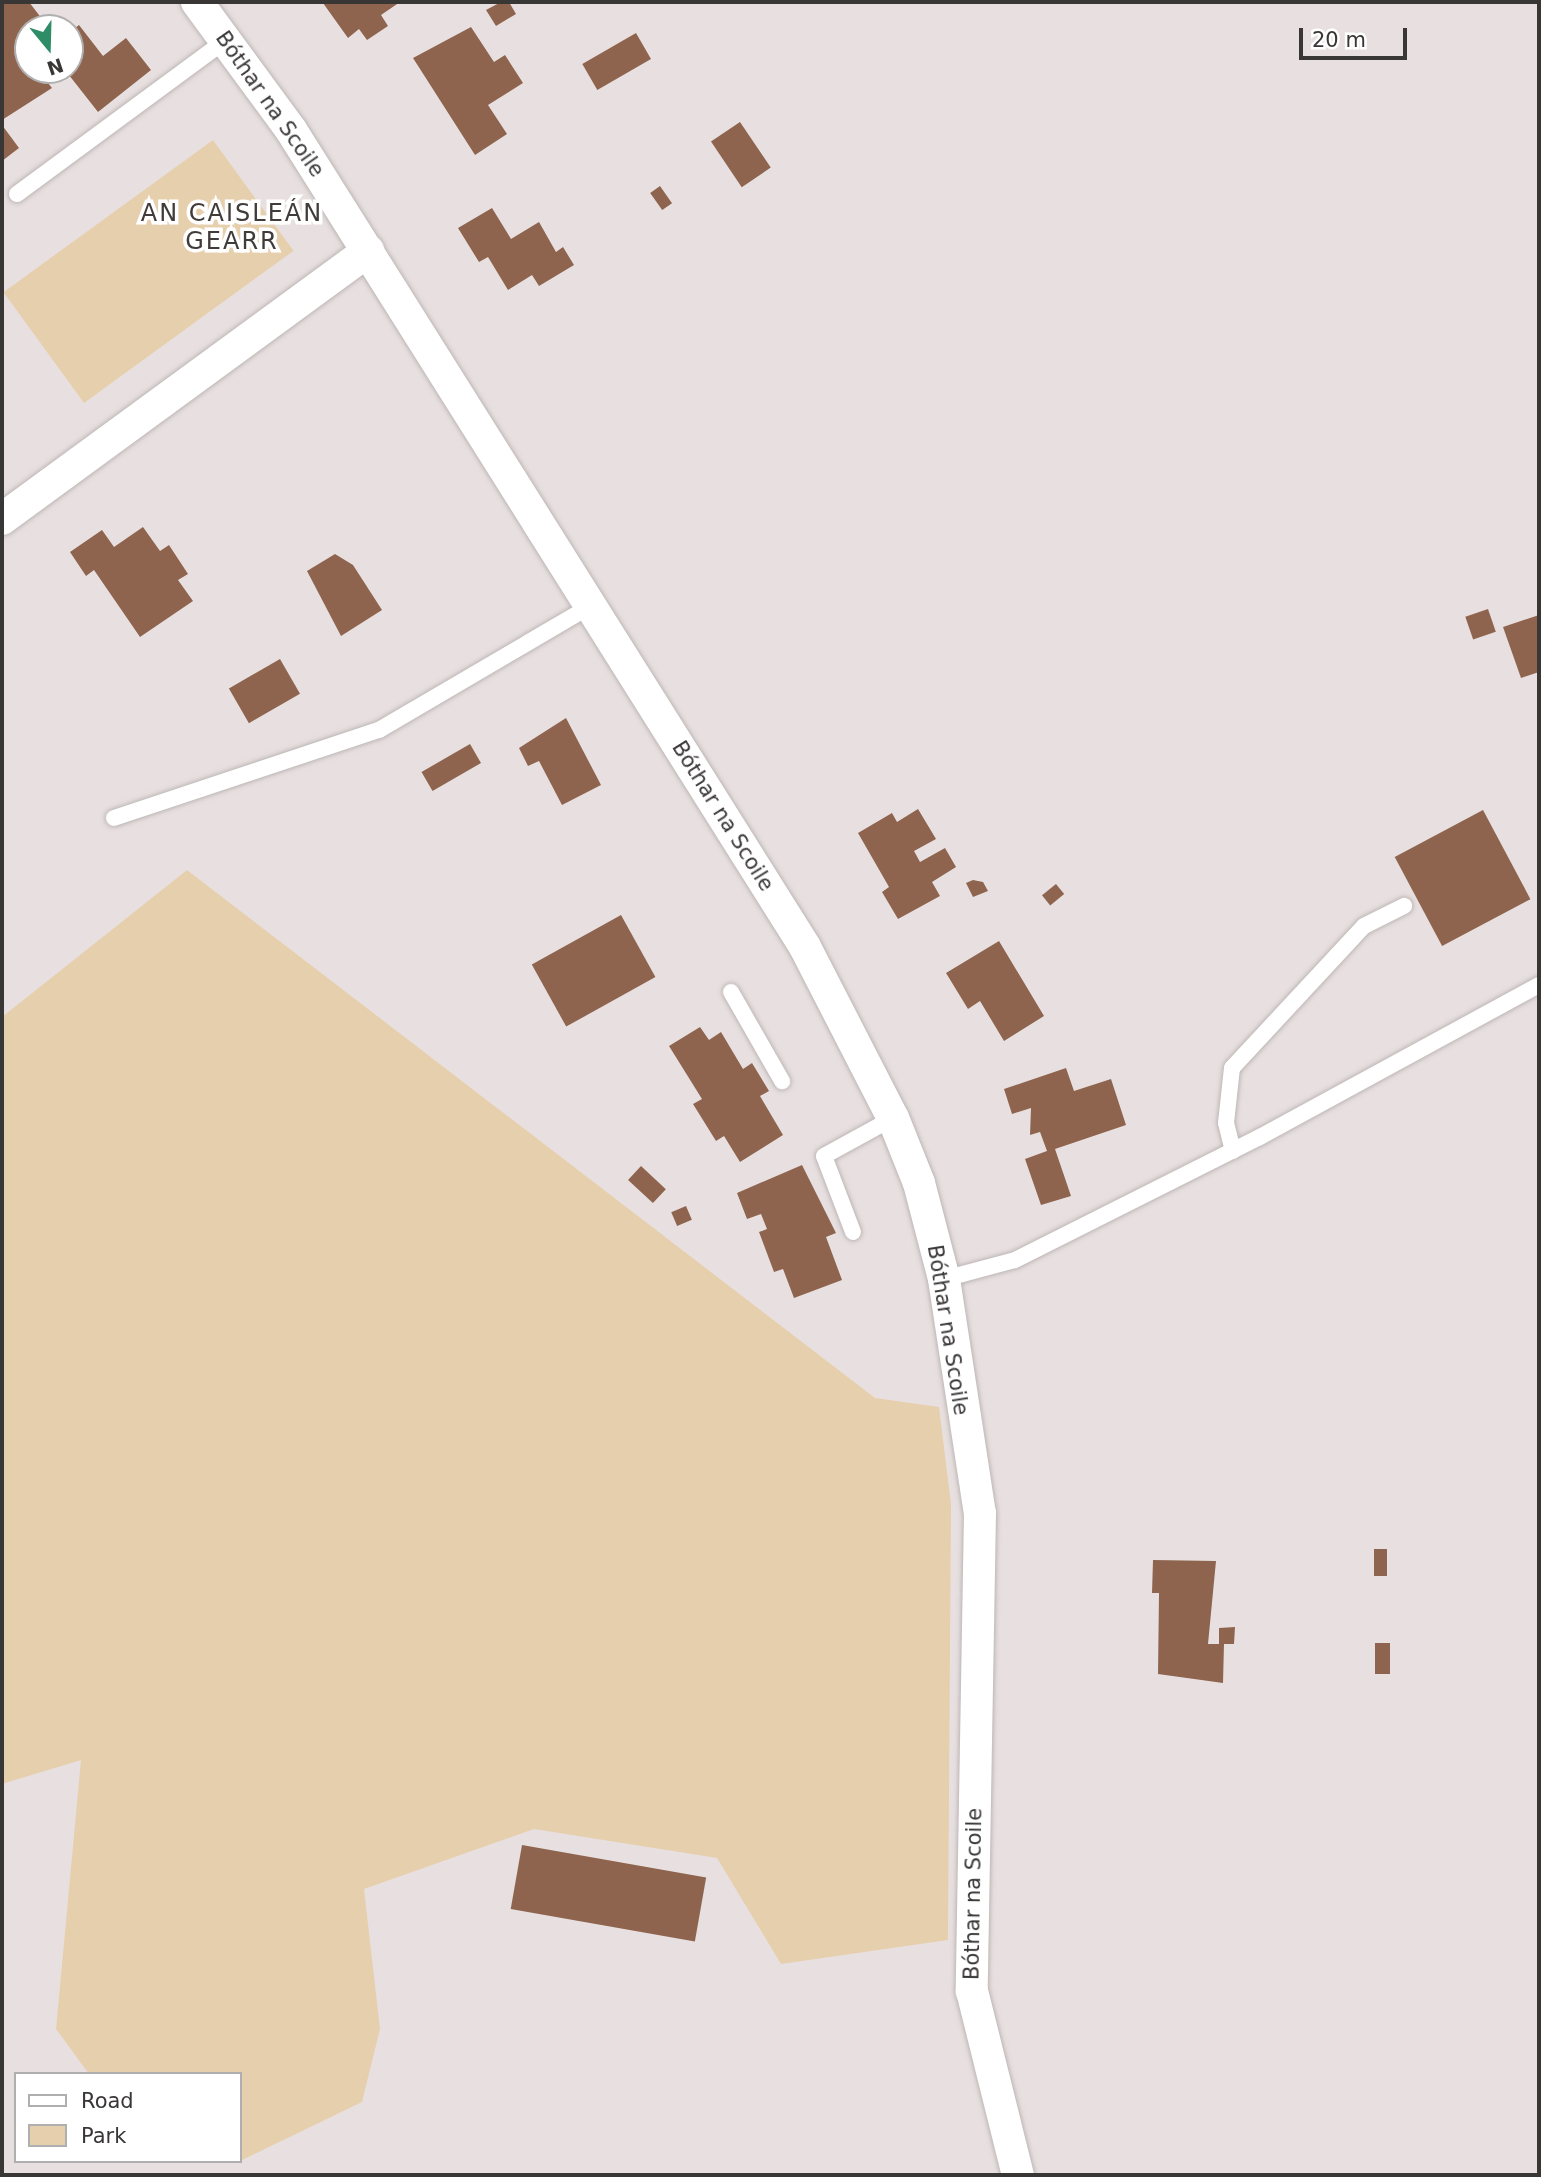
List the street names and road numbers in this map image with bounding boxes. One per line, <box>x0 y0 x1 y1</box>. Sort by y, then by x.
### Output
street label: Bóthar na Scoile <box>210 26 330 182</box>
street label: Bóthar na Scoile <box>667 736 779 896</box>
street label: Bóthar na Scoile <box>922 1243 974 1417</box>
street label: Bóthar na Scoile <box>959 1808 987 1980</box>

